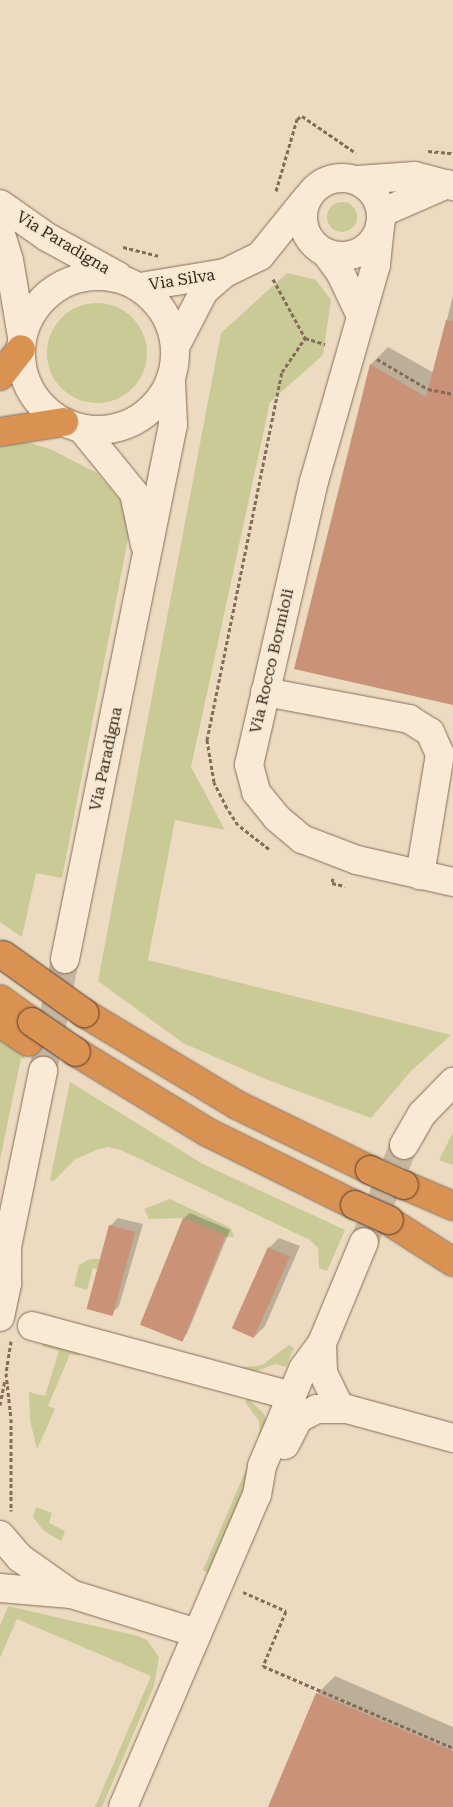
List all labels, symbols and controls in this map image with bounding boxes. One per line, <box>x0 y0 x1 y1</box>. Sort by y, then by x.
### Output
street label: Via Paradigna <box>13 207 113 279</box>
street label: Via Silva <box>148 265 216 295</box>
street label: Via Rocco Bormioli <box>246 587 298 735</box>
street label: Via Paradigna <box>86 705 126 813</box>

